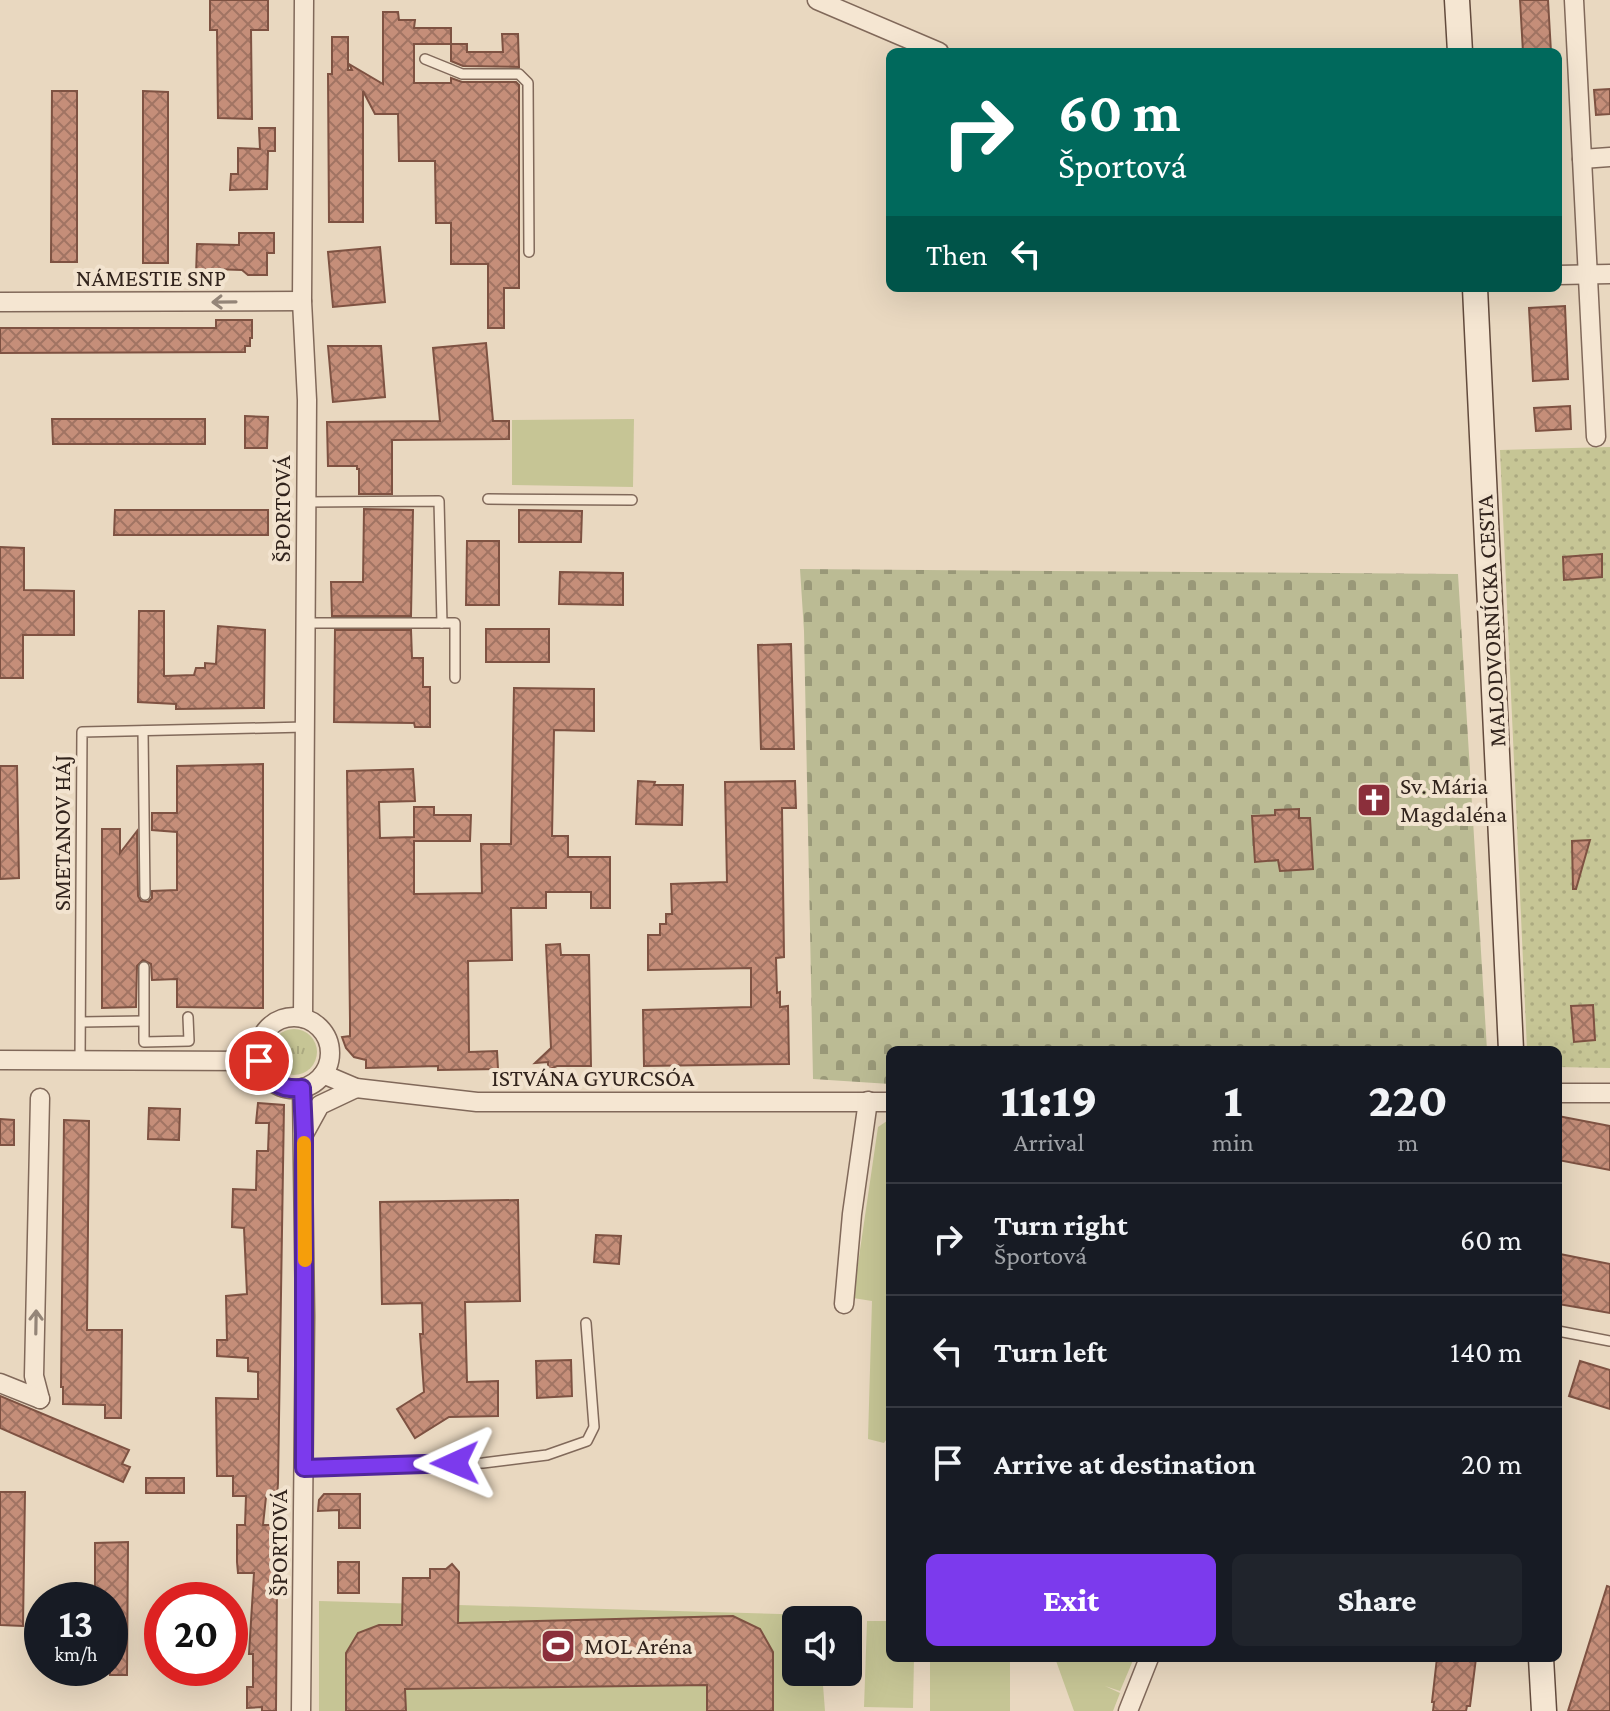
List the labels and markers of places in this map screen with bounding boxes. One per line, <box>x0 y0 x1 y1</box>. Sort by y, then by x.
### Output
place label: Sv. Mária Magdaléna <box>1400 772 1507 827</box>
church icon: Sv. Mária Magdaléna <box>1355 781 1393 819</box>
pin <box>225 1027 293 1095</box>
sports icon: MOL Aréna <box>539 1627 577 1665</box>
place label: MOL Aréna <box>584 1632 693 1659</box>

